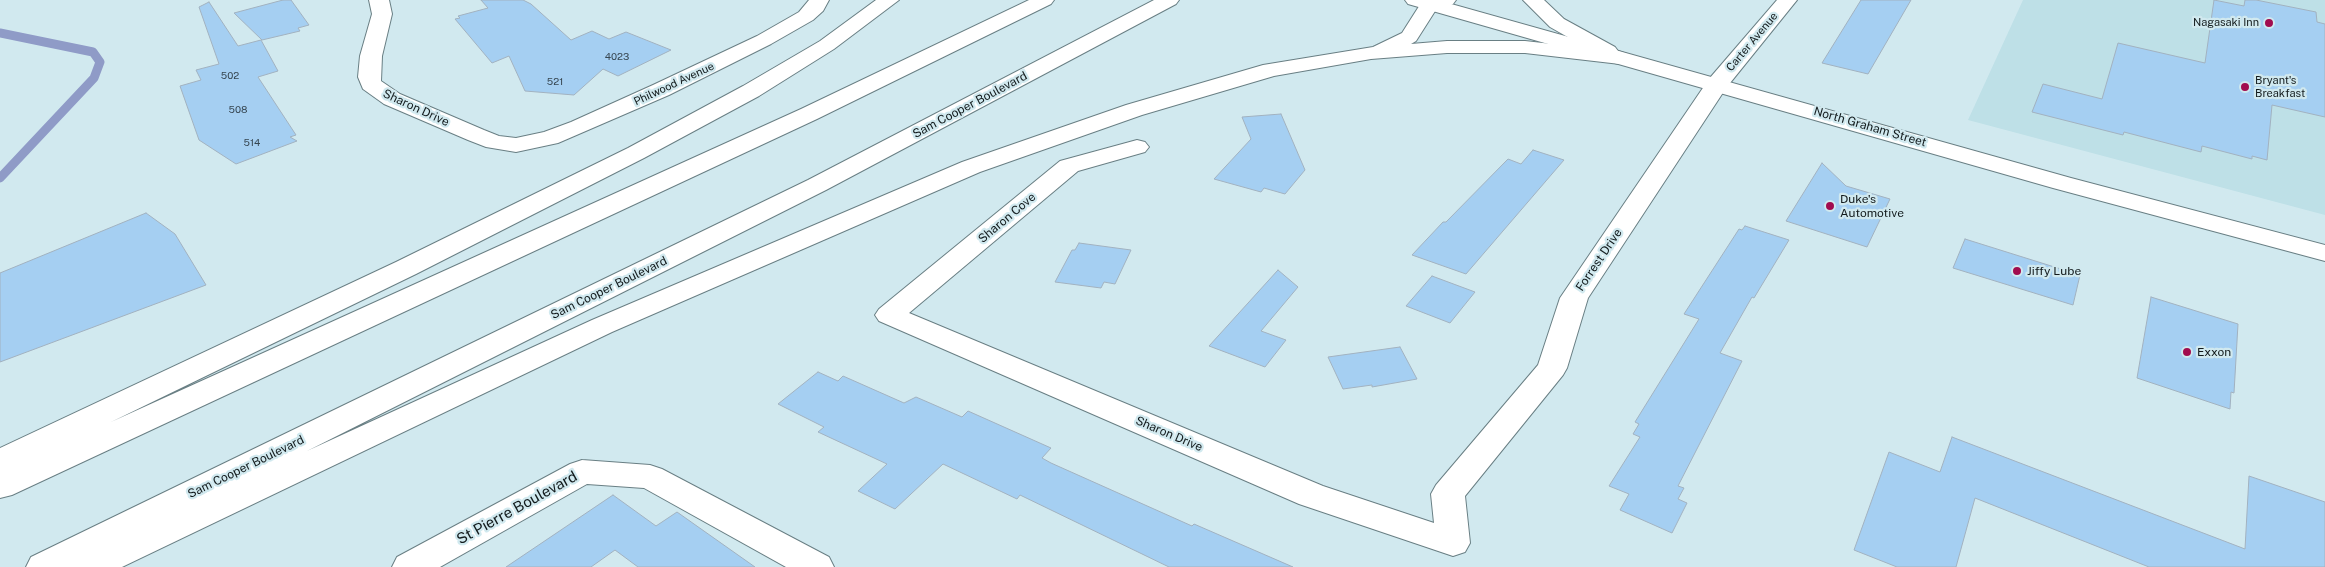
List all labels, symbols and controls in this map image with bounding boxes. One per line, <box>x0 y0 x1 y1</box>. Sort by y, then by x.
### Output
street label: Carter Avenue <box>1724 10 1780 74</box>
place label: Nagasaki Inn <box>2193 16 2259 30</box>
marker: Nagasaki Inn <box>2263 17 2275 29</box>
house number: 4023 <box>605 51 629 63</box>
street label: Philwood Avenue <box>632 60 716 108</box>
street label: Sam Cooper Boulevard <box>910 69 1030 141</box>
house number: 502 <box>221 70 239 82</box>
place label: Bryant's Breakfast <box>2255 74 2305 100</box>
house number: 521 <box>547 76 563 88</box>
marker: Bryant's Breakfast <box>2239 81 2251 93</box>
street label: Sharon Drive <box>381 86 451 130</box>
house number: 508 <box>229 104 247 116</box>
street label: North Graham Street <box>1812 104 1928 150</box>
house number: 514 <box>244 137 260 149</box>
street label: Sharon Cove <box>975 190 1039 246</box>
place label: Duke's Automotive <box>1840 192 1904 220</box>
marker: Duke's Automotive <box>1824 200 1836 212</box>
street label: Forrest Drive <box>1573 226 1625 294</box>
street label: Sam Cooper Boulevard <box>549 254 669 322</box>
place label: Jiffy Lube <box>2027 264 2081 278</box>
marker: Jiffy Lube <box>2011 265 2023 277</box>
place label: Exxon <box>2197 345 2231 359</box>
marker: Exxon <box>2181 346 2193 358</box>
street label: Sharon Drive <box>1133 413 1205 455</box>
street label: Sam Cooper Boulevard <box>186 433 306 501</box>
street label: St Pierre Boulevard <box>454 467 580 549</box>

